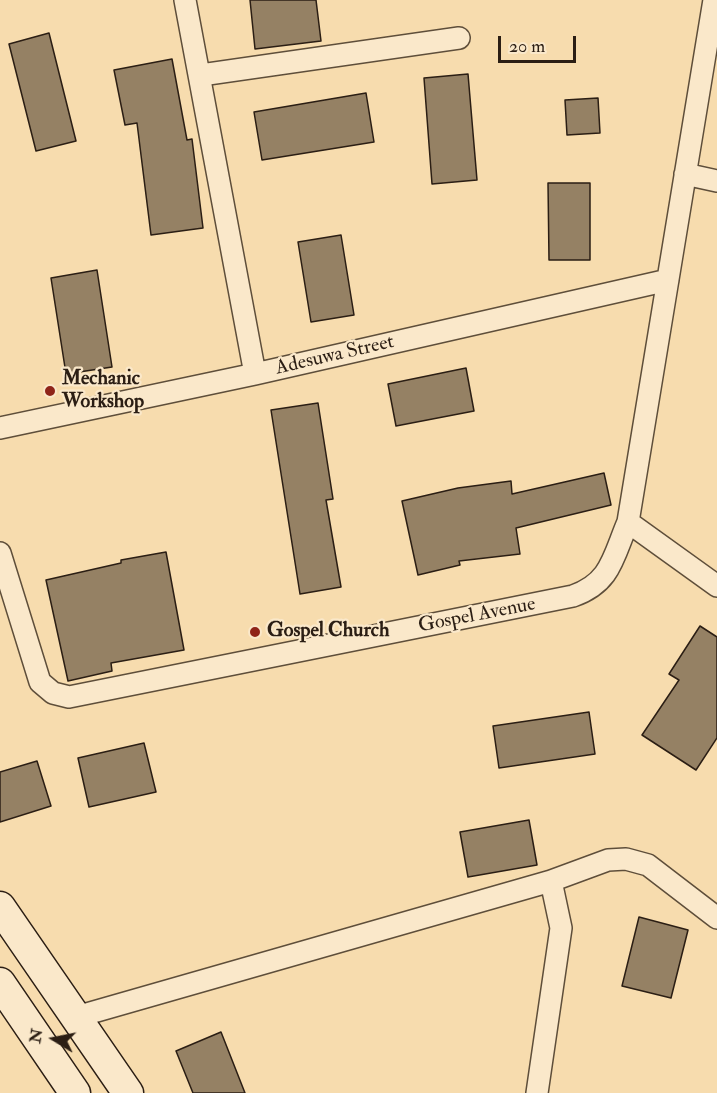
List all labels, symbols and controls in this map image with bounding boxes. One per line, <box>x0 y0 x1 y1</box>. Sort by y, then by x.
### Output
scale bar <box>501 24 579 62</box>
text: 20 m <box>509 35 545 58</box>
street label: Adesuwa Street <box>273 331 397 381</box>
place label: Mechanic Workshop <box>62 368 144 415</box>
marker: Mechanic Workshop <box>43 384 57 398</box>
street label: Gospel Avenue <box>416 593 538 639</box>
place label: Gospel Church <box>267 620 389 644</box>
marker: Gospel Church <box>248 625 262 639</box>
north arrow <box>24 1009 84 1069</box>
text: N <box>25 1027 47 1045</box>

